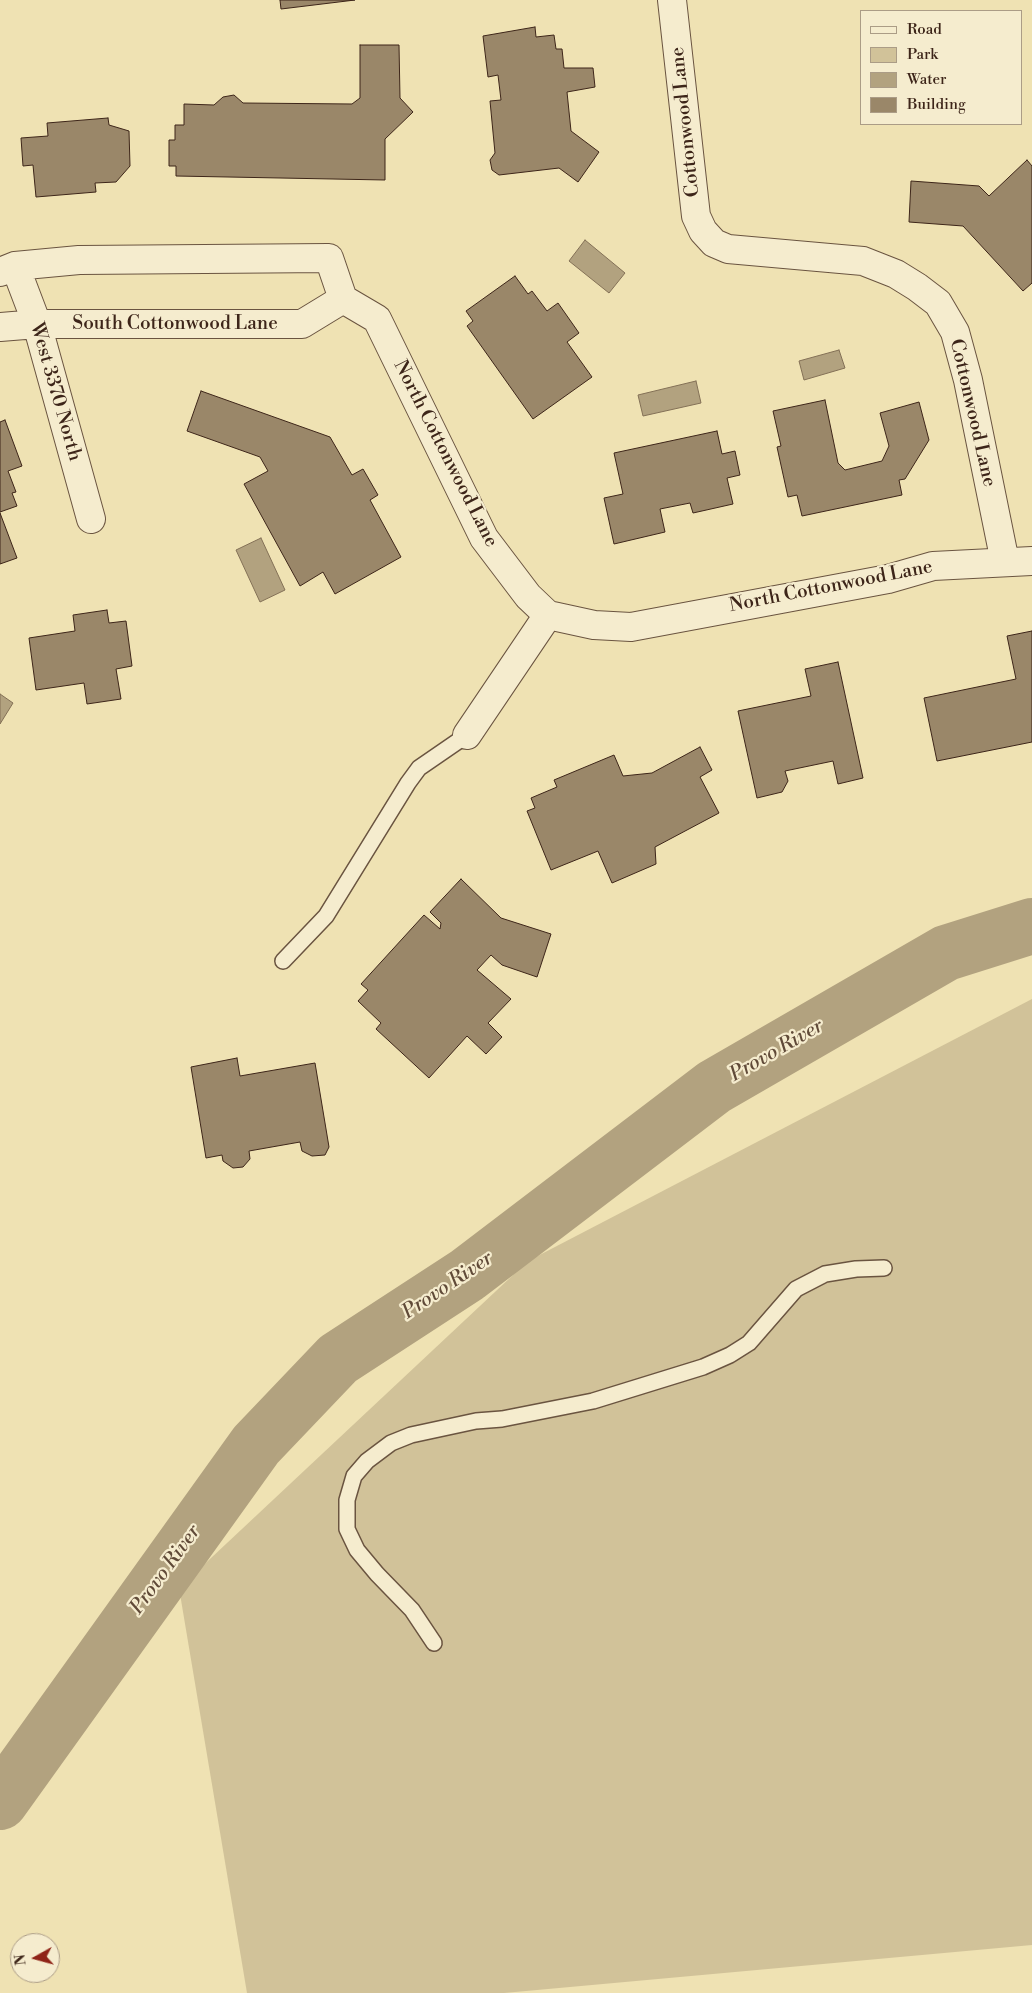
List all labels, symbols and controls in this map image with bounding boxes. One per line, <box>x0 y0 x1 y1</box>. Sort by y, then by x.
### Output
legend <box>860 10 1022 125</box>
text: Road <box>907 20 942 39</box>
text: Park <box>907 45 938 64</box>
street label: Cottonwood Lane <box>667 46 705 198</box>
text: Water <box>907 70 946 89</box>
text: Building <box>907 95 966 114</box>
street label: South Cottonwood Lane <box>72 313 278 335</box>
street label: West 3370 North <box>24 320 86 464</box>
street label: Cottonwood Lane <box>944 337 1000 489</box>
street label: North Cottonwood Lane <box>388 357 502 551</box>
street label: North Cottonwood Lane <box>728 556 934 618</box>
water label: Provo River <box>726 1015 828 1087</box>
water label: Provo River <box>398 1247 498 1325</box>
water label: Provo River <box>126 1521 206 1619</box>
north arrow <box>10 1933 60 1983</box>
text: N <box>11 1953 31 1966</box>

